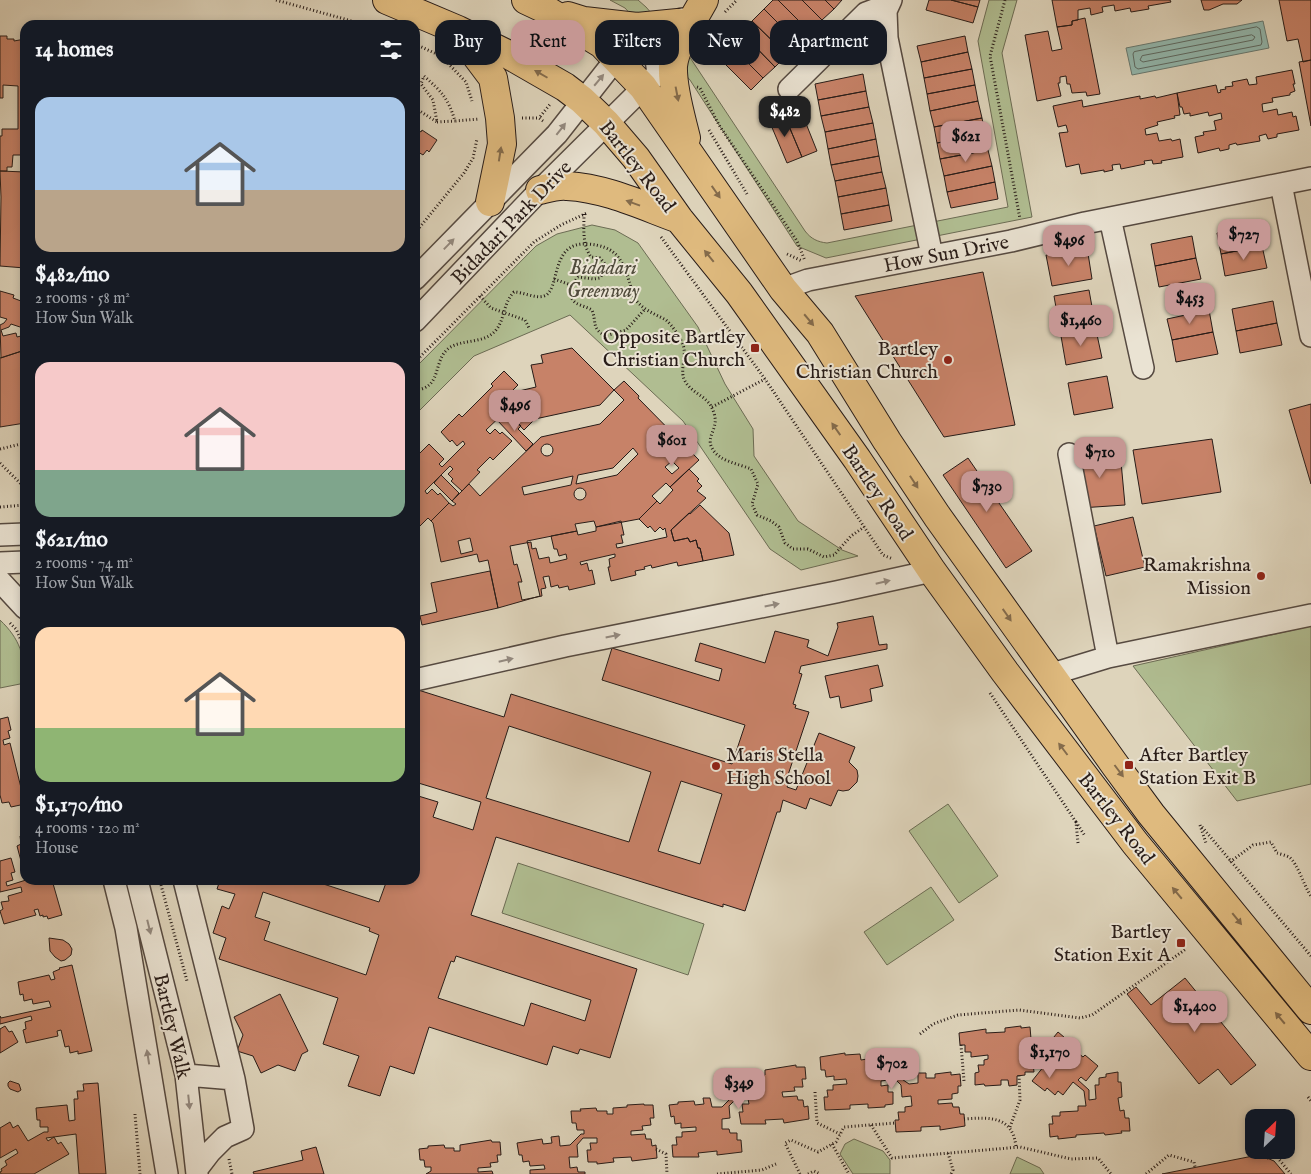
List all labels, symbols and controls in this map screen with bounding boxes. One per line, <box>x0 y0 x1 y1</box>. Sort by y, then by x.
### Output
chip: Buy <box>435 20 501 65</box>
chip: Rent <box>511 20 585 65</box>
chip: Filters <box>595 20 679 65</box>
chip: New <box>689 20 760 65</box>
chip: Apartment <box>770 20 887 65</box>
icon: filters <box>377 36 405 64</box>
text: 14 homes <box>35 37 113 64</box>
one-way arrow <box>534 70 549 78</box>
one-way arrow <box>594 74 605 87</box>
one-way arrow <box>673 86 681 102</box>
pin: $482 <box>755 96 815 138</box>
text: $482 <box>770 102 800 122</box>
street label: Bartley Road <box>593 116 681 218</box>
pin: $621 <box>936 120 996 163</box>
one-way arrow <box>555 123 566 136</box>
text: $621 <box>951 127 981 147</box>
icon: home <box>175 129 265 219</box>
one-way arrow <box>497 146 505 162</box>
street label: Bidadari Park Drive <box>446 156 578 290</box>
one-way arrow <box>711 185 721 199</box>
one-way arrow <box>626 199 641 206</box>
pin: $727 <box>1214 218 1274 261</box>
pin: $496 <box>1039 224 1099 267</box>
text: $727 <box>1228 225 1260 245</box>
street label: How Sun Drive <box>881 230 1011 279</box>
text: $496 <box>1054 231 1084 251</box>
one-way arrow <box>443 238 455 250</box>
one-way arrow <box>704 250 715 263</box>
park label: Bidadari Greenway <box>567 256 640 304</box>
text: $482/mo <box>35 262 110 289</box>
pin: $453 <box>1160 282 1220 325</box>
text: 2 rooms · 58 m² <box>35 289 130 309</box>
text: $453 <box>1176 289 1204 309</box>
pin: $1,460 <box>1040 304 1122 347</box>
text: How Sun Walk <box>35 309 134 329</box>
text: $1,460 <box>1060 311 1102 331</box>
one-way arrow <box>804 313 815 326</box>
place label: Opposite Bartley Christian Church <box>603 325 745 373</box>
place label: Bartley Christian Church <box>796 337 938 385</box>
marker: Opposite Bartley Christian Church <box>749 342 761 354</box>
marker: Bartley Christian Church <box>942 354 954 366</box>
pin: $496 <box>485 390 545 432</box>
icon: home <box>175 394 265 484</box>
text: $496 <box>500 396 530 416</box>
one-way arrow <box>831 423 841 436</box>
pin: $601 <box>642 424 702 467</box>
text: $601 <box>657 431 687 451</box>
pin: $710 <box>1070 436 1130 479</box>
street label: Bartley Road <box>836 440 918 546</box>
text: $710 <box>1085 443 1115 463</box>
pin: $730 <box>957 470 1017 513</box>
one-way arrow <box>909 475 919 489</box>
text: $730 <box>972 477 1002 497</box>
text: $621/mo <box>35 527 108 554</box>
place label: Ramakrishna Mission <box>1143 553 1251 601</box>
text: 2 rooms · 74 m² <box>35 554 133 574</box>
marker: Ramakrishna Mission <box>1255 570 1267 582</box>
text: How Sun Walk <box>35 574 134 594</box>
one-way arrow <box>876 578 891 586</box>
one-way arrow <box>764 601 780 609</box>
one-way arrow <box>1002 608 1012 622</box>
one-way arrow <box>605 632 621 640</box>
one-way arrow <box>498 656 513 664</box>
icon: home <box>175 659 265 749</box>
place label: Maris Stella High School <box>726 743 831 791</box>
one-way arrow <box>1057 743 1068 756</box>
place label: After Bartley Station Exit B <box>1138 743 1256 791</box>
marker: After Bartley Station Exit B <box>1123 759 1135 771</box>
marker: Maris Stella High School <box>710 760 722 772</box>
one-way arrow <box>1114 764 1124 778</box>
street label: Bartley Road <box>1072 768 1160 870</box>
text: $1,170/mo <box>35 792 123 819</box>
text: 4 rooms · 120 m² <box>35 819 140 839</box>
text: House <box>35 839 78 859</box>
one-way arrow <box>1171 886 1182 899</box>
one-way arrow <box>1231 912 1242 925</box>
one-way arrow <box>145 920 153 935</box>
place label: Bartley Station Exit A <box>1054 920 1171 968</box>
marker: Bartley Station Exit A <box>1175 937 1187 949</box>
street label: Bartley Walk <box>147 971 196 1082</box>
pin: $1,400 <box>1154 990 1236 1033</box>
text: $1,400 <box>1173 997 1217 1017</box>
one-way arrow <box>1275 1012 1286 1024</box>
pin: $1,170 <box>1009 1036 1091 1079</box>
text: $1,170 <box>1030 1043 1070 1063</box>
one-way arrow <box>143 1048 151 1064</box>
pin: $702 <box>862 1048 922 1090</box>
text: $702 <box>876 1054 908 1074</box>
pin: $349 <box>709 1068 769 1110</box>
text: $349 <box>724 1074 754 1094</box>
one-way arrow <box>185 1095 193 1111</box>
north arrow <box>1245 1109 1295 1159</box>
map controls <box>1245 1109 1295 1159</box>

